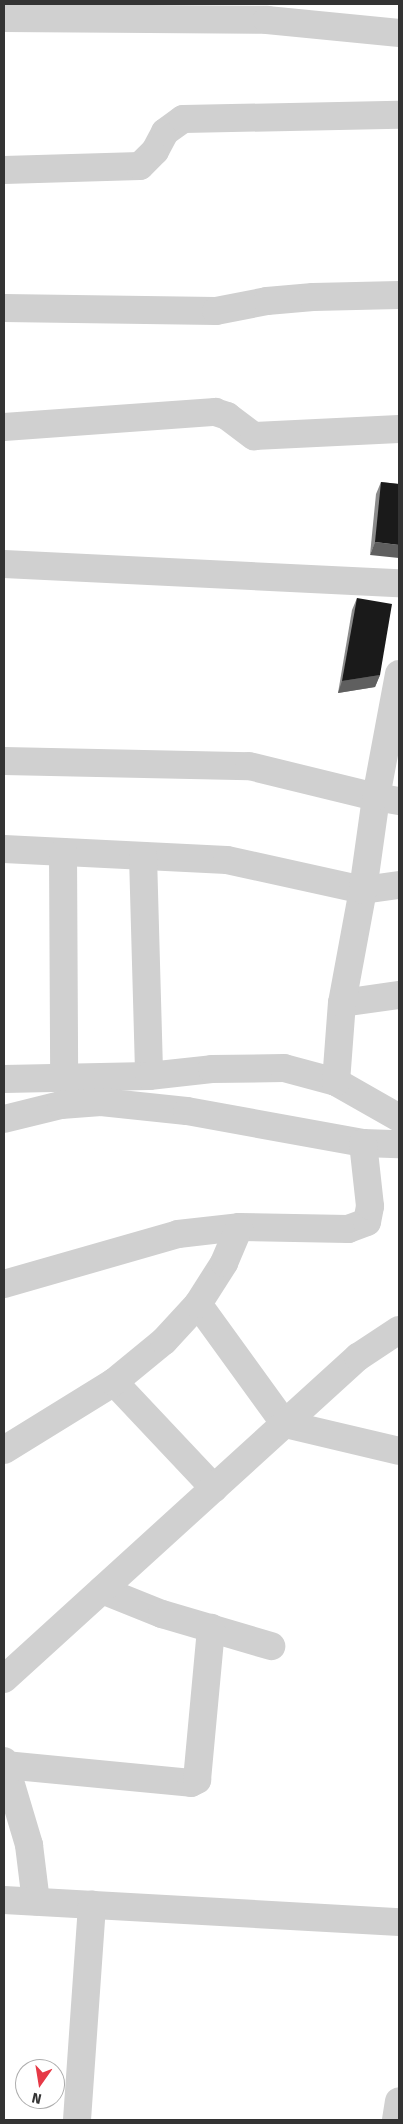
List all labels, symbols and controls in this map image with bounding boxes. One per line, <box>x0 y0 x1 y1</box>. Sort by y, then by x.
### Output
north arrow <box>15 2059 65 2109</box>
text: N <box>30 2089 43 2107</box>

